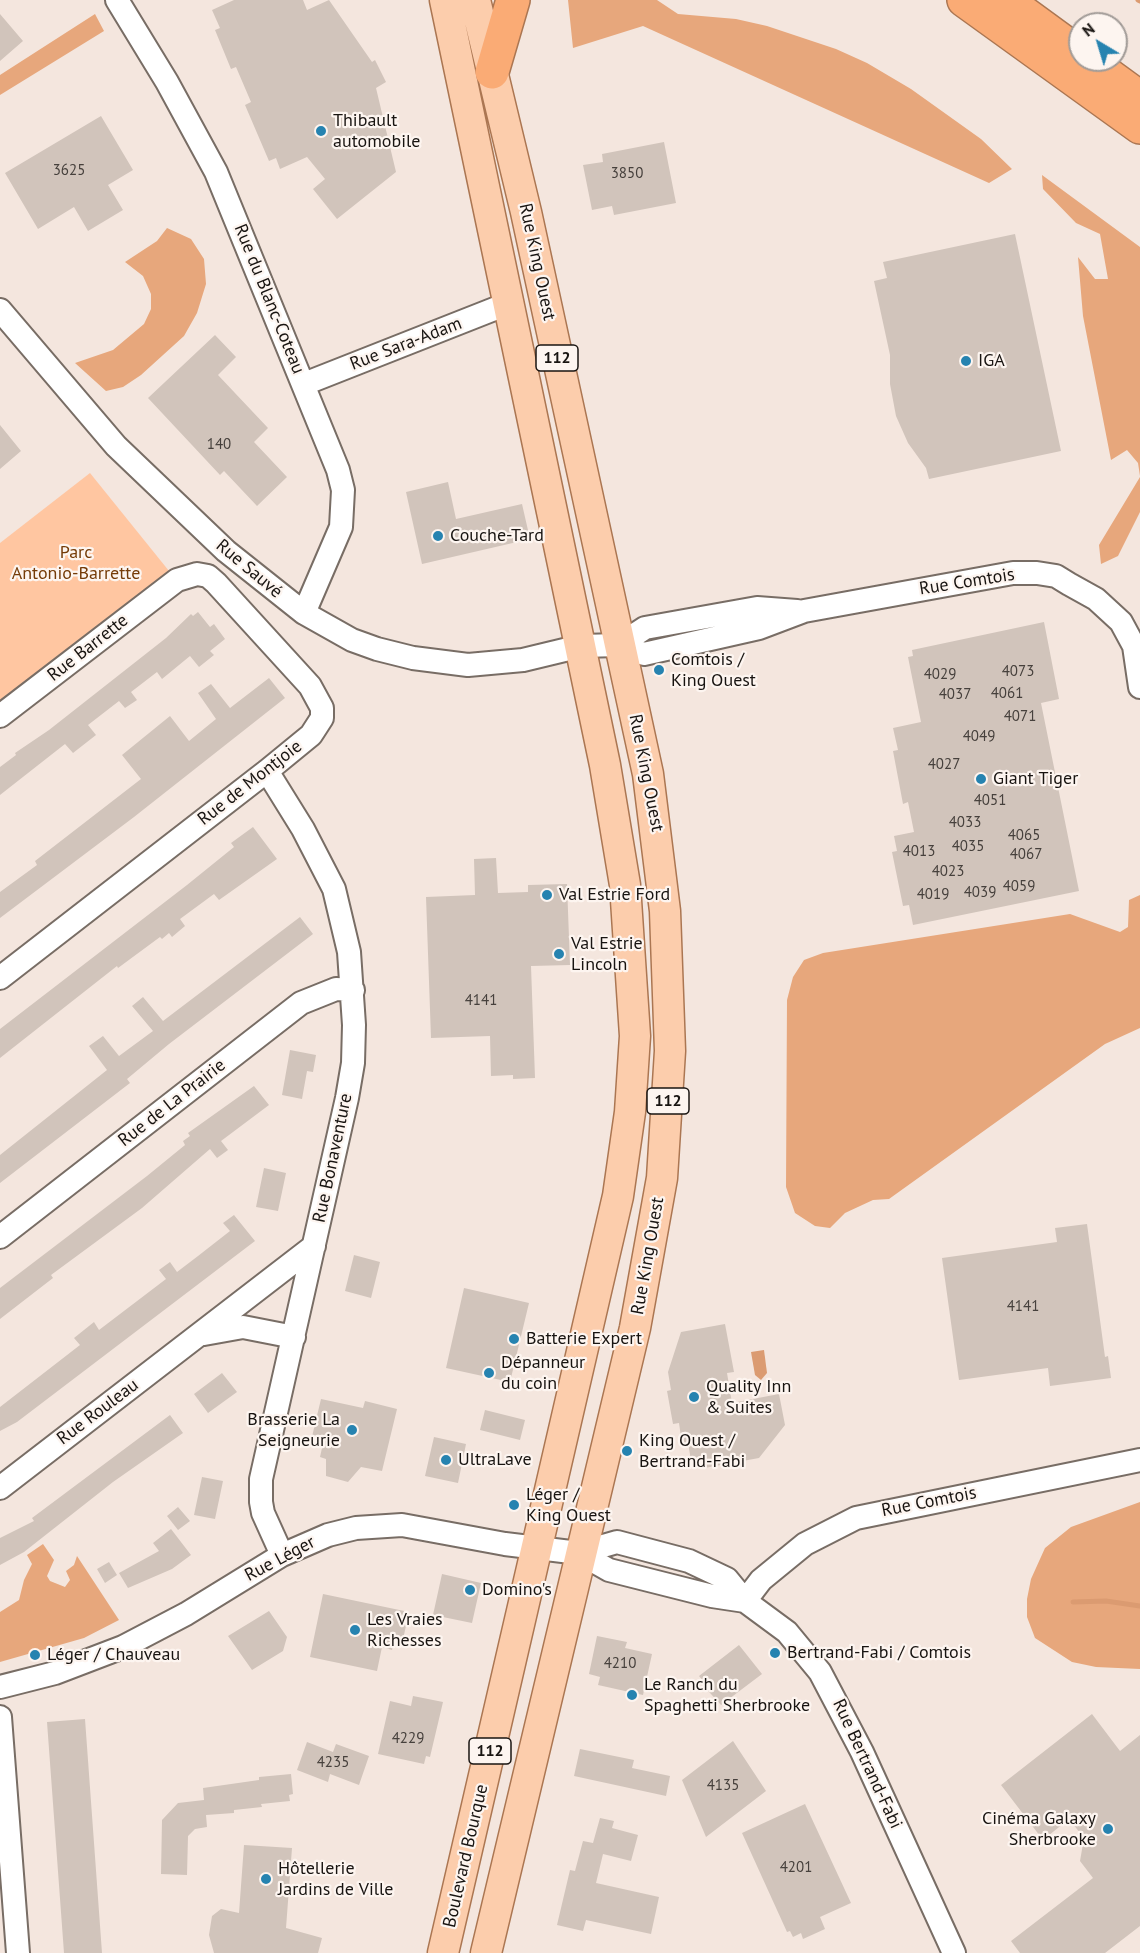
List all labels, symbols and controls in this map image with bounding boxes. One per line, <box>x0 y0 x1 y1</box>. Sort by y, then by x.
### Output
north arrow <box>1068 12 1128 72</box>
text: N <box>1078 18 1098 41</box>
place label: Thibault automobile <box>333 110 420 152</box>
marker: Thibault automobile <box>314 124 328 138</box>
house number: 3625 <box>53 162 85 180</box>
house number: 3850 <box>611 165 643 183</box>
street label: Rue King Ouest <box>514 201 560 323</box>
street label: Rue du Blanc-Coteau <box>229 221 309 377</box>
street label: Rue Sara-Adam <box>347 313 465 375</box>
road number: 112 <box>536 345 578 371</box>
place label: IGA <box>978 350 1005 372</box>
marker: IGA <box>959 354 973 368</box>
house number: 140 <box>207 436 231 454</box>
place label: Couche-Tard <box>450 525 544 547</box>
marker: Couche-Tard <box>431 529 445 543</box>
street label: Rue Sauvé <box>211 535 287 603</box>
park label: Parc Antonio-Barrette <box>12 542 140 584</box>
street label: Rue Comtois <box>918 564 1016 600</box>
street label: Rue Barrette <box>43 610 133 686</box>
place label: Comtois / King Ouest <box>671 649 756 692</box>
marker: Comtois / King Ouest <box>652 663 666 677</box>
house number: 4073 <box>1002 663 1034 681</box>
house number: 4029 <box>924 666 956 684</box>
house number: 4061 <box>991 685 1023 703</box>
house number: 4037 <box>939 686 971 704</box>
house number: 4071 <box>1004 708 1036 726</box>
street label: Rue King Ouest <box>624 712 668 834</box>
house number: 4049 <box>963 728 995 746</box>
street label: Rue de Montjoie <box>194 736 306 830</box>
house number: 4027 <box>928 756 960 774</box>
place label: Giant Tiger <box>993 768 1078 790</box>
marker: Giant Tiger <box>974 772 988 786</box>
house number: 4051 <box>974 792 1006 810</box>
house number: 4033 <box>949 814 981 832</box>
house number: 4065 <box>1008 827 1040 845</box>
house number: 4035 <box>952 838 984 856</box>
house number: 4013 <box>903 843 935 861</box>
house number: 4067 <box>1010 846 1042 864</box>
house number: 4023 <box>932 863 964 881</box>
house number: 4059 <box>1003 878 1035 896</box>
place label: Val Estrie Ford <box>559 884 670 906</box>
house number: 4039 <box>964 884 996 902</box>
house number: 4019 <box>917 886 949 904</box>
marker: Val Estrie Ford <box>540 888 554 902</box>
place label: Val Estrie Lincoln <box>571 933 643 976</box>
marker: Val Estrie Lincoln <box>552 947 566 961</box>
house number: 4141 <box>465 992 497 1010</box>
street label: Rue de La Prairie <box>114 1055 230 1151</box>
road number: 112 <box>647 1088 689 1114</box>
street label: Rue Bonaventure <box>309 1091 357 1225</box>
street label: Rue King Ouest <box>627 1195 669 1317</box>
house number: 4141 <box>1007 1298 1039 1316</box>
place label: Batterie Expert <box>526 1328 642 1350</box>
marker: Batterie Expert <box>507 1332 521 1346</box>
place label: Dépanneur du coin <box>501 1352 585 1394</box>
marker: Dépanneur du coin <box>482 1366 496 1380</box>
street label: Rue Rouleau <box>53 1374 143 1450</box>
place label: Quality Inn & Suites <box>706 1376 791 1418</box>
marker: Quality Inn & Suites <box>687 1390 701 1404</box>
place label: Brasserie La Seigneurie <box>247 1409 340 1452</box>
marker: Brasserie La Seigneurie <box>345 1423 359 1437</box>
place label: King Ouest / Bertrand-Fabi <box>639 1430 745 1472</box>
marker: King Ouest / Bertrand-Fabi <box>620 1444 634 1458</box>
place label: UltraLave <box>458 1449 532 1471</box>
marker: UltraLave <box>439 1453 453 1467</box>
street label: Rue Comtois <box>880 1482 978 1522</box>
place label: Léger / King Ouest <box>526 1484 611 1526</box>
marker: Léger / King Ouest <box>507 1498 521 1512</box>
street label: Rue Léger <box>241 1532 319 1586</box>
place label: Domino's <box>482 1579 552 1601</box>
marker: Domino's <box>463 1583 477 1597</box>
place label: Les Vraies Richesses <box>367 1609 443 1652</box>
marker: Les Vraies Richesses <box>348 1623 362 1637</box>
place label: Bertrand-Fabi / Comtois <box>787 1642 971 1664</box>
place label: Léger / Chauveau <box>47 1644 180 1666</box>
marker: Bertrand-Fabi / Comtois <box>768 1646 782 1660</box>
marker: Léger / Chauveau <box>28 1648 42 1662</box>
house number: 4210 <box>604 1655 636 1673</box>
place label: Le Ranch du Spaghetti Sherbrooke <box>644 1674 810 1716</box>
marker: Le Ranch du Spaghetti Sherbrooke <box>625 1688 639 1702</box>
street label: Rue Bertrand-Fabi <box>828 1696 906 1832</box>
house number: 4229 <box>392 1730 424 1748</box>
road number: 112 <box>469 1738 511 1764</box>
house number: 4235 <box>317 1754 349 1772</box>
house number: 4135 <box>707 1777 739 1795</box>
street label: Boulevard Bourque <box>439 1782 493 1930</box>
place label: Cinéma Galaxy Sherbrooke <box>982 1808 1096 1850</box>
marker: Cinéma Galaxy Sherbrooke <box>1101 1822 1115 1836</box>
place label: Hôtellerie Jardins de Ville <box>278 1858 393 1900</box>
house number: 4201 <box>780 1859 812 1877</box>
marker: Hôtellerie Jardins de Ville <box>259 1872 273 1886</box>

